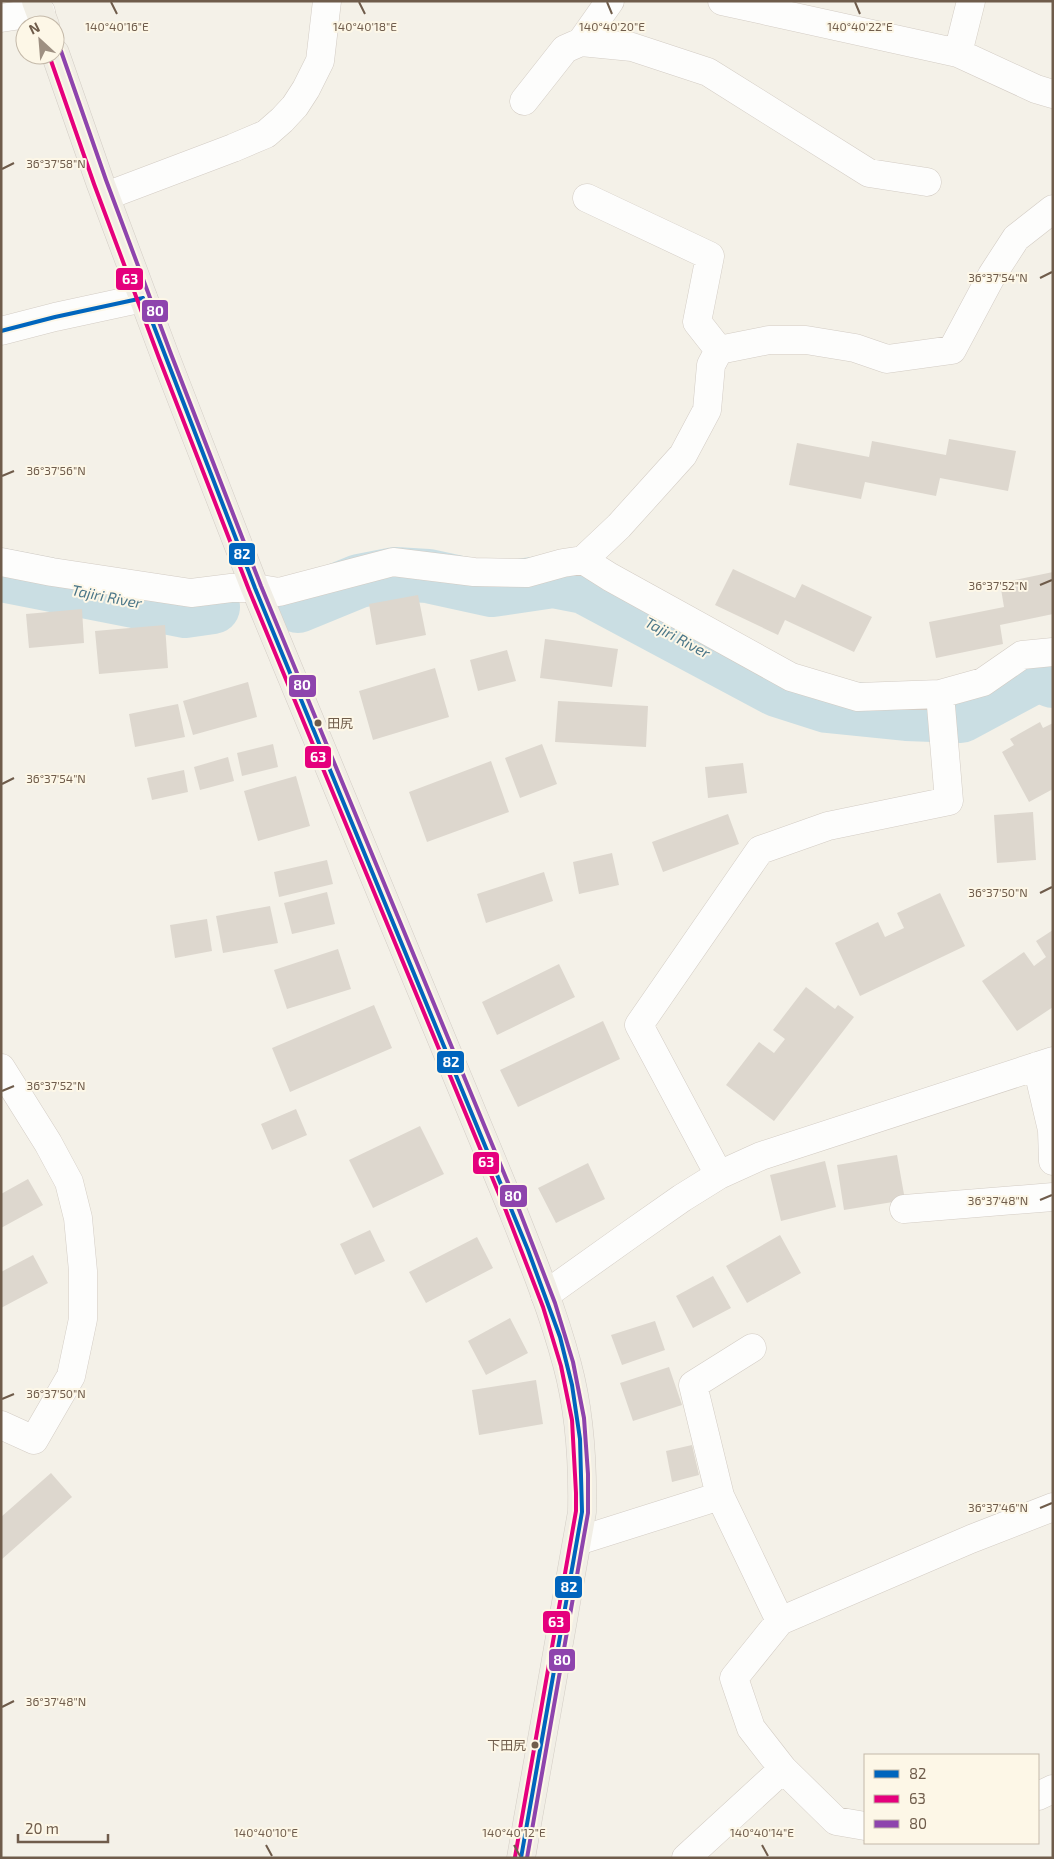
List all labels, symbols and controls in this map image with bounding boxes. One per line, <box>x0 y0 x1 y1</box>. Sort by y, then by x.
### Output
north arrow <box>15 15 65 65</box>
text: N <box>26 18 42 38</box>
text: 140°40'16"E <box>85 19 149 33</box>
text: 140°40'18"E <box>333 19 397 33</box>
text: 140°40'20"E <box>579 19 645 33</box>
text: 140°40'22"E <box>827 19 893 33</box>
text: 36°37'58"N <box>26 156 86 170</box>
line badge: 63 <box>115 267 144 291</box>
text: 63 <box>122 270 138 287</box>
text: 36°37'54"N <box>968 270 1028 284</box>
line badge: 80 <box>141 299 169 323</box>
text: 80 <box>146 302 164 319</box>
text: 36°37'56"N <box>26 463 86 477</box>
line badge: 82 <box>228 542 256 566</box>
text: 82 <box>234 545 250 562</box>
text: 36°37'52"N <box>968 578 1028 592</box>
water label: Tajiri River <box>70 580 145 613</box>
water label: Tajiri River <box>642 612 714 663</box>
line badge: 80 <box>288 674 317 698</box>
text: 80 <box>293 676 311 693</box>
place label: 田尻 <box>327 715 353 731</box>
marker: 田尻 <box>313 718 323 728</box>
line badge: 63 <box>304 745 332 769</box>
text: 63 <box>310 748 326 765</box>
text: 36°37'54"N <box>26 771 86 785</box>
text: 36°37'50"N <box>968 885 1028 899</box>
line badge: 82 <box>436 1050 465 1074</box>
text: 82 <box>443 1053 459 1070</box>
text: 36°37'52"N <box>26 1078 86 1092</box>
line badge: 63 <box>472 1151 500 1175</box>
text: 63 <box>478 1153 494 1170</box>
line badge: 80 <box>499 1184 528 1208</box>
text: 80 <box>504 1187 522 1204</box>
text: 36°37'48"N <box>968 1193 1028 1207</box>
text: 36°37'50"N <box>26 1386 86 1400</box>
text: 36°37'46"N <box>968 1500 1028 1514</box>
line badge: 82 <box>554 1575 583 1599</box>
text: 82 <box>561 1578 577 1595</box>
line badge: 63 <box>542 1610 571 1634</box>
text: 63 <box>548 1613 564 1630</box>
line badge: 80 <box>548 1648 576 1672</box>
text: 80 <box>553 1651 571 1668</box>
text: 36°37'48"N <box>26 1694 86 1708</box>
place label: 下田尻 <box>487 1737 526 1753</box>
marker: 下田尻 <box>530 1740 540 1750</box>
legend <box>864 1754 1039 1844</box>
text: 82 <box>909 1764 927 1782</box>
text: 63 <box>909 1789 926 1807</box>
scale bar <box>18 1812 108 1844</box>
text: 80 <box>909 1814 927 1832</box>
text: 20 m <box>25 1819 59 1837</box>
text: 140°40'10"E <box>234 1825 298 1839</box>
text: 140°40'12"E <box>482 1825 546 1839</box>
text: 140°40'14"E <box>730 1825 794 1839</box>

